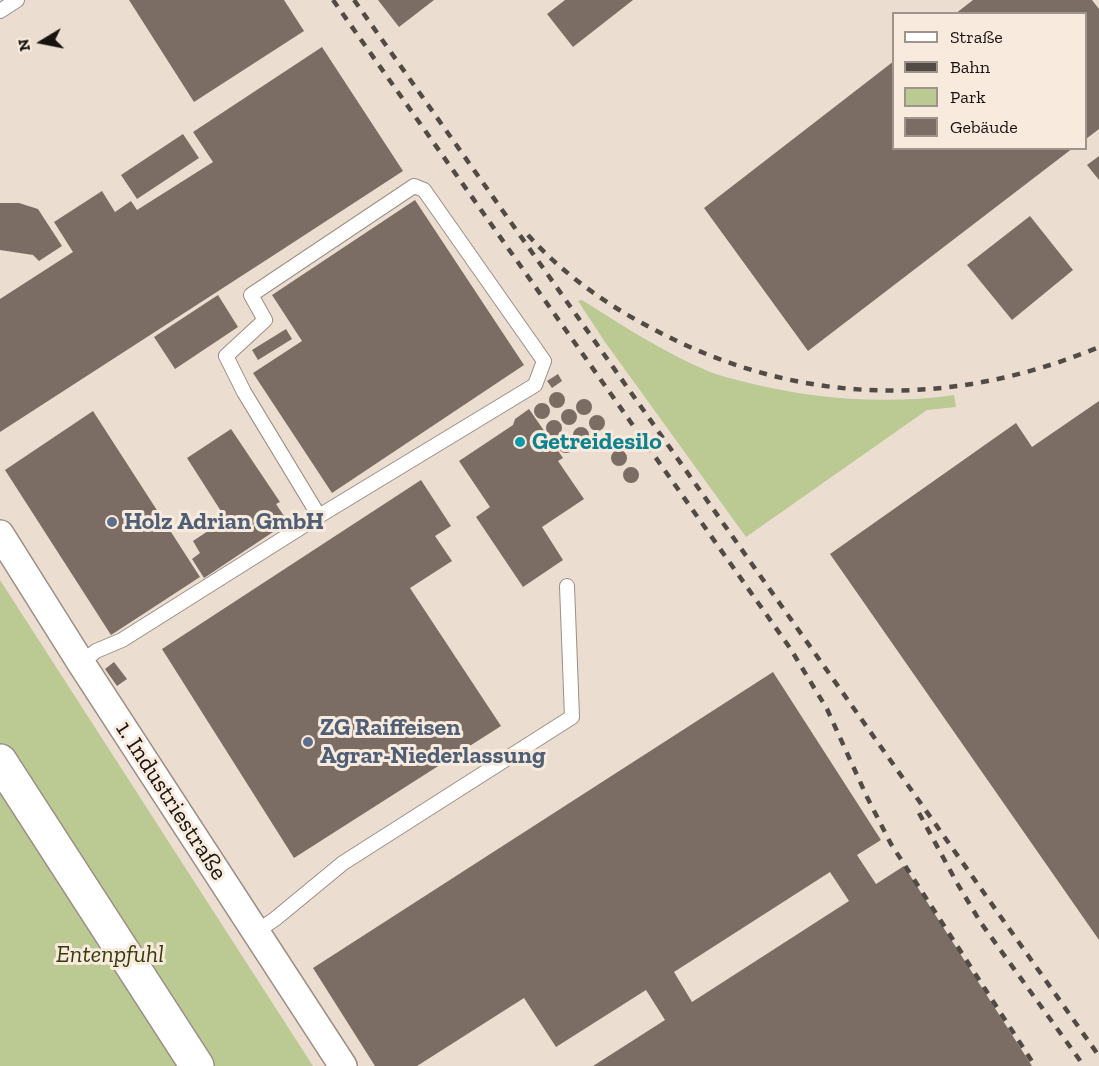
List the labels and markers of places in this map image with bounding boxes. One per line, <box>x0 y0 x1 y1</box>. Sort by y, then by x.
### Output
place label: Getreidesilo <box>532 428 662 456</box>
marker: Getreidesilo <box>513 435 527 449</box>
place label: Holz Adrian GmbH <box>124 508 324 536</box>
marker: Holz Adrian GmbH <box>105 515 119 529</box>
place label: ZG Raiffeisen Agrar-Niederlassung <box>320 714 546 770</box>
marker: ZG Raiffeisen Agrar-Niederlassung <box>301 735 315 749</box>

